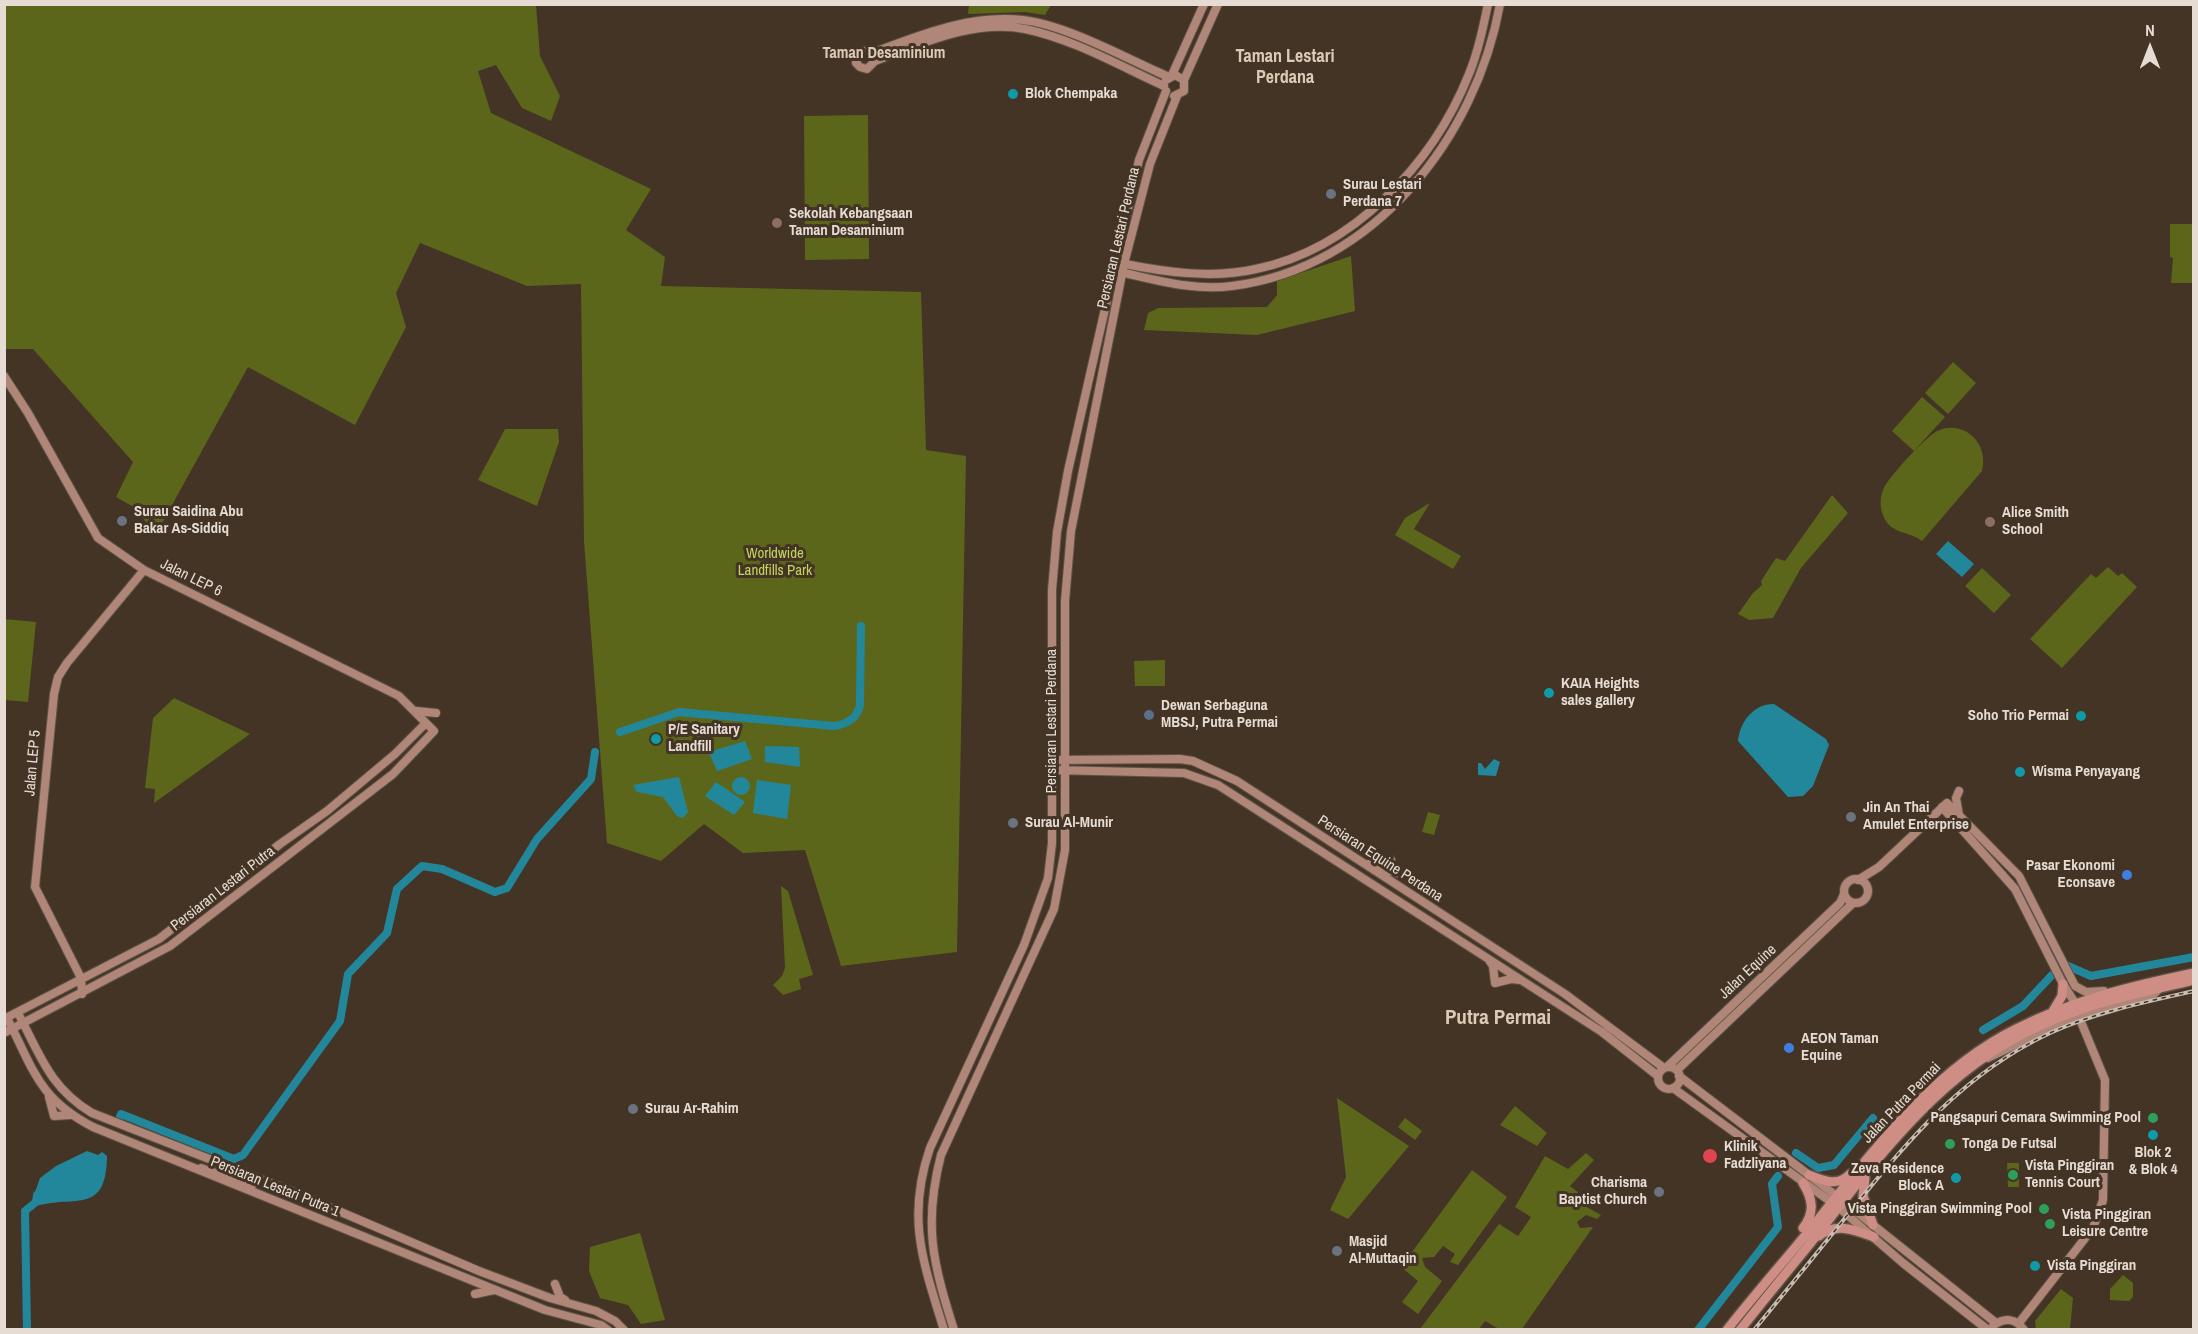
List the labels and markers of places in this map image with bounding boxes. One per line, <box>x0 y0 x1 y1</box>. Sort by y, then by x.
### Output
place label: Blok Chempaka <box>1025 85 1117 103</box>
marker: Blok Chempaka <box>1006 87 1020 101</box>
place label: Surau Lestari Perdana 7 <box>1343 176 1422 211</box>
marker: Surau Lestari Perdana 7 <box>1324 187 1338 201</box>
place label: Sekolah Kebangsaan Taman Desaminium <box>789 205 913 240</box>
marker: Sekolah Kebangsaan Taman Desaminium <box>770 216 784 230</box>
place label: Surau Saidina Abu Bakar As-Siddiq <box>134 503 243 538</box>
place label: Alice Smith School <box>2002 504 2069 539</box>
marker: Surau Saidina Abu Bakar As-Siddiq <box>115 514 129 528</box>
marker: Alice Smith School <box>1983 515 1997 529</box>
place label: KAIA Heights sales gallery <box>1561 675 1640 710</box>
marker: KAIA Heights sales gallery <box>1542 686 1556 700</box>
place label: Dewan Serbaguna MBSJ, Putra Permai <box>1161 697 1278 732</box>
place label: Soho Trio Permai <box>1968 707 2069 725</box>
marker: Dewan Serbaguna MBSJ, Putra Permai <box>1142 708 1156 722</box>
marker: Soho Trio Permai <box>2074 709 2088 723</box>
place label: P/E Sanitary Landfill <box>668 721 740 756</box>
marker: P/E Sanitary Landfill <box>649 732 663 746</box>
place label: Wisma Penyayang <box>2032 763 2140 781</box>
marker: Wisma Penyayang <box>2013 765 2027 779</box>
place label: Jin An Thai Amulet Enterprise <box>1863 799 1969 834</box>
marker: Jin An Thai Amulet Enterprise <box>1844 810 1858 824</box>
place label: Surau Al-Munir <box>1025 814 1113 832</box>
marker: Surau Al-Munir <box>1006 816 1020 830</box>
place label: Pasar Ekonomi Econsave <box>2026 857 2115 892</box>
marker: Pasar Ekonomi Econsave <box>2120 868 2134 882</box>
place label: AEON Taman Equine <box>1801 1030 1879 1065</box>
marker: AEON Taman Equine <box>1782 1041 1796 1055</box>
place label: Surau Ar-Rahim <box>645 1100 739 1118</box>
marker: Surau Ar-Rahim <box>626 1102 640 1116</box>
place label: Pangsapuri Cemara Swimming Pool <box>1930 1109 2141 1127</box>
marker: Pangsapuri Cemara Swimming Pool <box>2146 1111 2160 1125</box>
marker: Blok 2 & Blok 4 <box>2146 1128 2160 1142</box>
place label: Tonga De Futsal <box>1962 1135 2057 1153</box>
marker: Tonga De Futsal <box>1943 1137 1957 1151</box>
place label: Klinik Fadzliyana <box>1724 1138 1786 1173</box>
place label: Blok 2 & Blok 4 <box>2128 1144 2178 1179</box>
marker: Klinik Fadzliyana <box>1701 1147 1719 1165</box>
place label: Vista Pinggiran Tennis Court <box>2025 1157 2114 1192</box>
place label: Zeva Residence Block A <box>1851 1160 1944 1195</box>
marker: Vista Pinggiran Tennis Court <box>2006 1168 2020 1182</box>
marker: Zeva Residence Block A <box>1949 1171 1963 1185</box>
place label: Charisma Baptist Church <box>1559 1174 1647 1209</box>
marker: Charisma Baptist Church <box>1652 1185 1666 1199</box>
place label: Vista Pinggiran Swimming Pool <box>1848 1200 2032 1218</box>
marker: Vista Pinggiran Swimming Pool <box>2037 1202 2051 1216</box>
place label: Vista Pinggiran Leisure Centre <box>2062 1206 2151 1241</box>
marker: Vista Pinggiran Leisure Centre <box>2043 1217 2057 1231</box>
place label: Masjid Al-Muttaqin <box>1349 1233 1417 1268</box>
marker: Masjid Al-Muttaqin <box>1330 1244 1344 1258</box>
place label: Vista Pinggiran <box>2047 1257 2136 1275</box>
marker: Vista Pinggiran <box>2028 1259 2042 1273</box>

